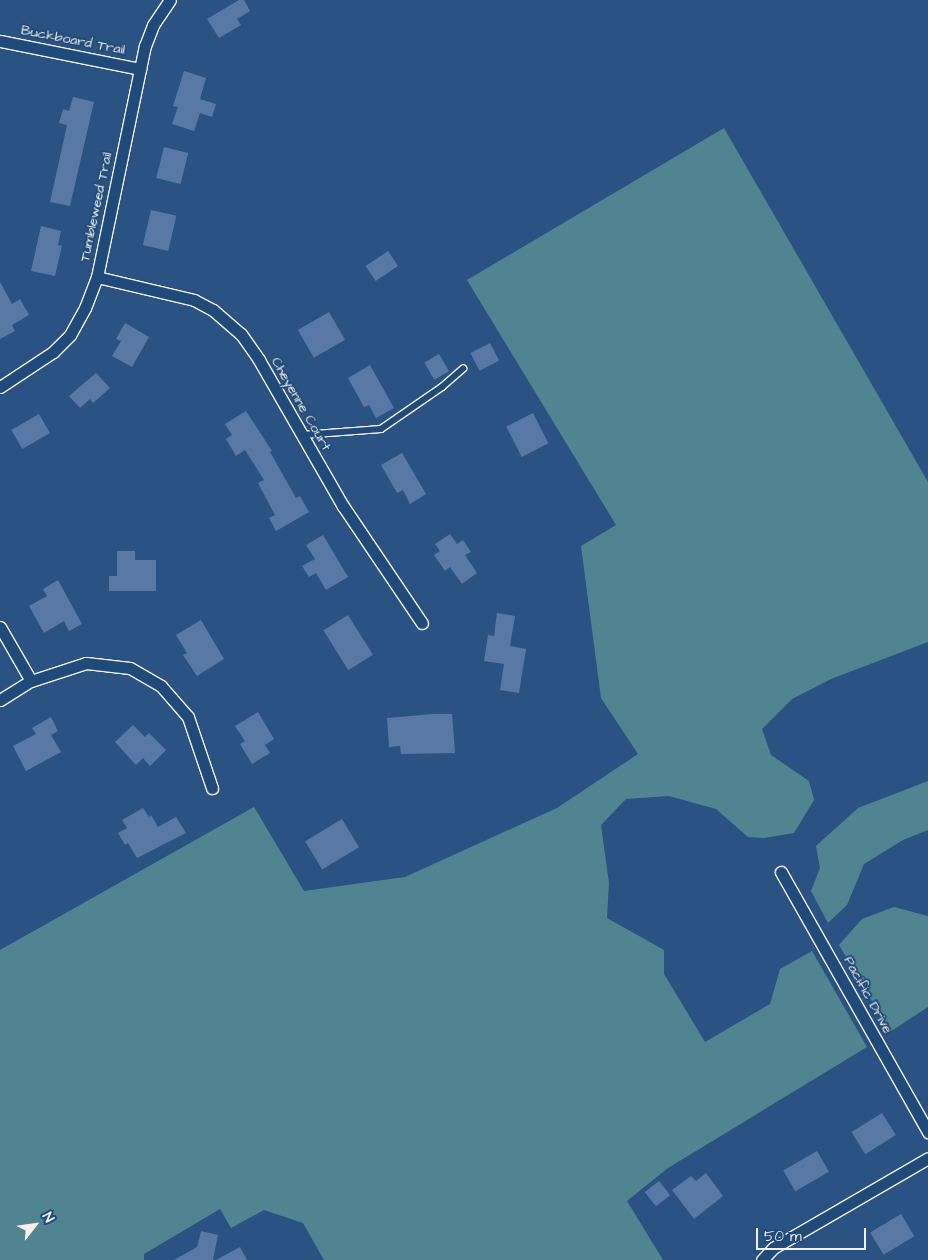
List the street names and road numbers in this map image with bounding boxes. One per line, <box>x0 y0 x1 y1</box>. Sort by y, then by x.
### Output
street label: Buckboard Trail <box>19 22 127 58</box>
street label: Tumbleweed Trail <box>76 151 116 263</box>
street label: Cheyenne Court <box>267 354 335 454</box>
street label: Pacific Drive <box>840 953 896 1037</box>

